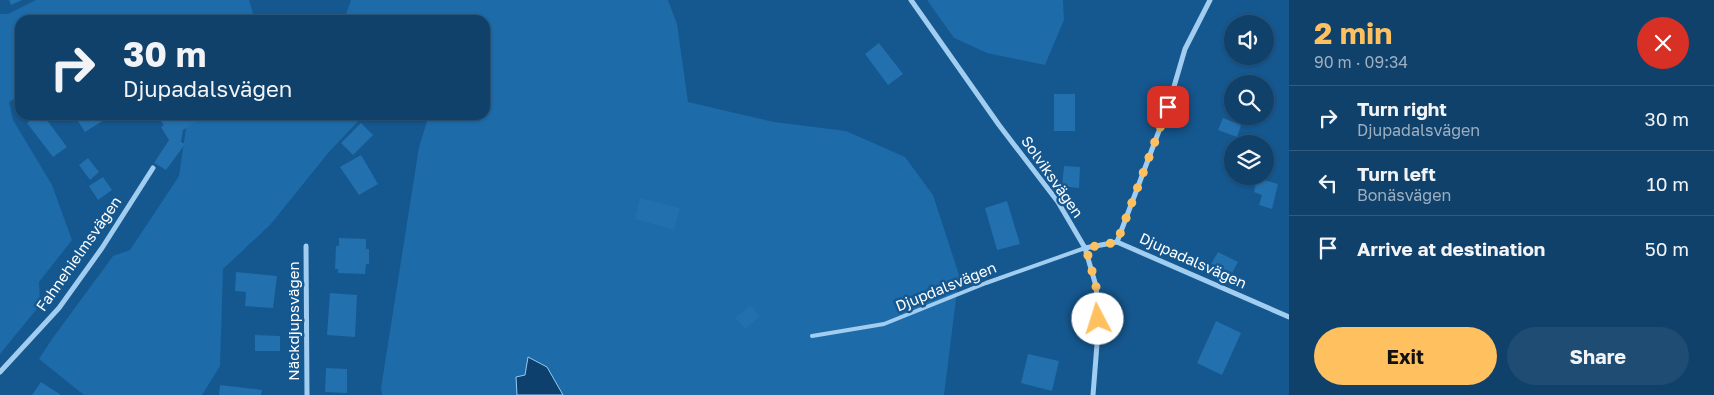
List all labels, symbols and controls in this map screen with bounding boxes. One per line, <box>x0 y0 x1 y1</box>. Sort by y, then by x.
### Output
map controls <box>1224 15 1274 185</box>
button: sound <box>1224 15 1274 65</box>
text: 2 min <box>1314 15 1392 51</box>
button: close <box>1637 17 1689 69</box>
text: 30 m <box>123 33 206 75</box>
icon: right <box>40 35 105 100</box>
text: 90 m · 09:34 <box>1314 52 1408 72</box>
text: Djupadalsvägen <box>123 75 292 102</box>
button: search <box>1224 75 1274 125</box>
pin <box>1147 86 1189 128</box>
icon: arrive <box>1154 93 1182 121</box>
text: Turn right <box>1357 97 1447 120</box>
icon: right <box>1314 104 1342 132</box>
text: 30 m <box>1645 107 1689 130</box>
text: Djupadalsvägen <box>1357 120 1480 140</box>
street label: Solviksvägen <box>1018 132 1088 221</box>
button: layers <box>1224 135 1274 185</box>
text: Turn left <box>1357 162 1436 185</box>
icon: left <box>1314 169 1342 197</box>
text: 10 m <box>1646 172 1689 195</box>
text: Bonäsvägen <box>1357 185 1451 205</box>
street label: Fahnehielmsvägen <box>32 193 125 314</box>
street label: Djupadalsvägen <box>1137 228 1250 292</box>
icon: arrive <box>1314 234 1342 262</box>
text: Arrive at destination <box>1357 237 1545 260</box>
text: 50 m <box>1645 237 1689 260</box>
street label: Djupdalsvägen <box>893 258 999 314</box>
street label: Näckdjupsvägen <box>284 261 302 381</box>
position arrow <box>1071 292 1123 344</box>
button: Exit <box>1314 327 1497 385</box>
button: Share <box>1507 327 1689 385</box>

